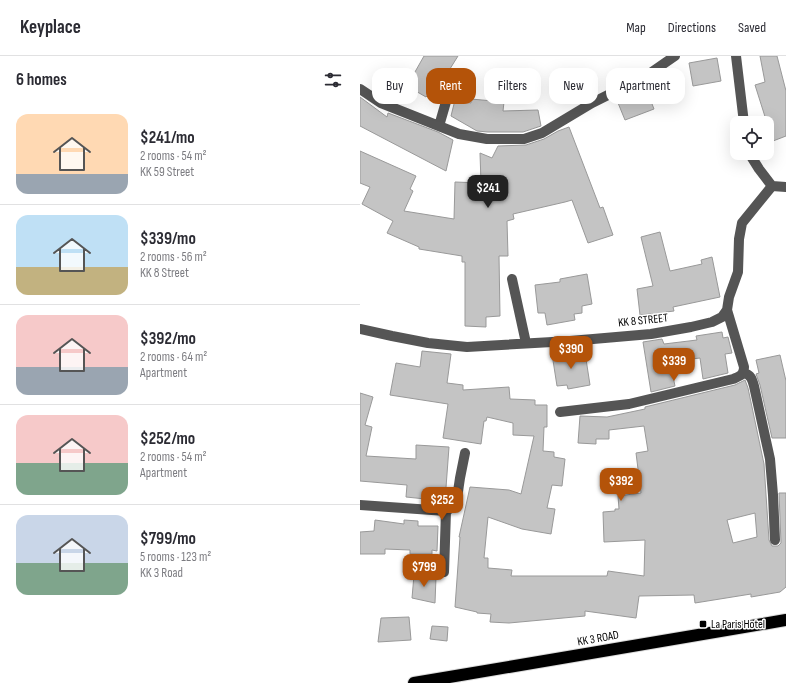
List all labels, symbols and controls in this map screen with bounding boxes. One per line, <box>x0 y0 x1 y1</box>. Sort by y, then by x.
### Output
text: Keyplace <box>20 16 81 39</box>
text: Map <box>626 19 646 36</box>
text: Directions <box>668 19 716 36</box>
text: Saved <box>738 19 766 36</box>
chip: Buy <box>372 68 418 104</box>
chip: Rent <box>426 68 476 104</box>
chip: Filters <box>484 68 541 104</box>
chip: New <box>549 68 598 104</box>
chip: Apartment <box>606 68 685 104</box>
icon: filters <box>322 69 344 91</box>
text: 6 homes <box>16 70 67 90</box>
map controls <box>730 116 774 160</box>
button: locate <box>730 116 774 160</box>
text: $241/mo <box>140 128 195 148</box>
icon: home <box>48 130 96 178</box>
text: 2 rooms · 54 m² <box>140 148 207 164</box>
text: KK 59 Street <box>140 164 194 180</box>
pin: $241 <box>464 175 512 209</box>
text: $241 <box>476 180 500 196</box>
text: $339/mo <box>140 229 196 249</box>
icon: home <box>48 231 96 279</box>
text: 2 rooms · 56 m² <box>140 249 207 265</box>
text: KK 8 Street <box>140 265 189 281</box>
street label: KK 8 STREET <box>617 310 669 331</box>
text: $392/mo <box>140 329 196 349</box>
icon: home <box>48 331 96 379</box>
pin: $390 <box>547 336 595 370</box>
text: $390 <box>559 341 583 357</box>
pin: $339 <box>650 348 698 382</box>
text: 2 rooms · 64 m² <box>140 349 207 365</box>
text: $339 <box>662 353 686 369</box>
text: Apartment <box>140 365 187 381</box>
text: $252/mo <box>140 429 195 449</box>
icon: home <box>48 431 96 479</box>
text: 2 rooms · 54 m² <box>140 449 207 465</box>
text: Apartment <box>140 465 187 481</box>
pin: $392 <box>597 468 645 502</box>
text: $392 <box>609 473 633 489</box>
pin: $252 <box>418 487 466 521</box>
text: $252 <box>430 492 454 508</box>
text: $799/mo <box>140 529 196 549</box>
icon: home <box>48 531 96 579</box>
text: 5 rooms · 123 m² <box>140 549 211 565</box>
pin: $799 <box>400 554 448 588</box>
text: $799 <box>412 559 436 575</box>
text: KK 3 Road <box>140 565 183 581</box>
place label: La Paris Hotel <box>711 617 765 632</box>
marker: La Paris Hotel <box>698 619 708 629</box>
street label: KK 3 ROAD <box>576 627 620 650</box>

